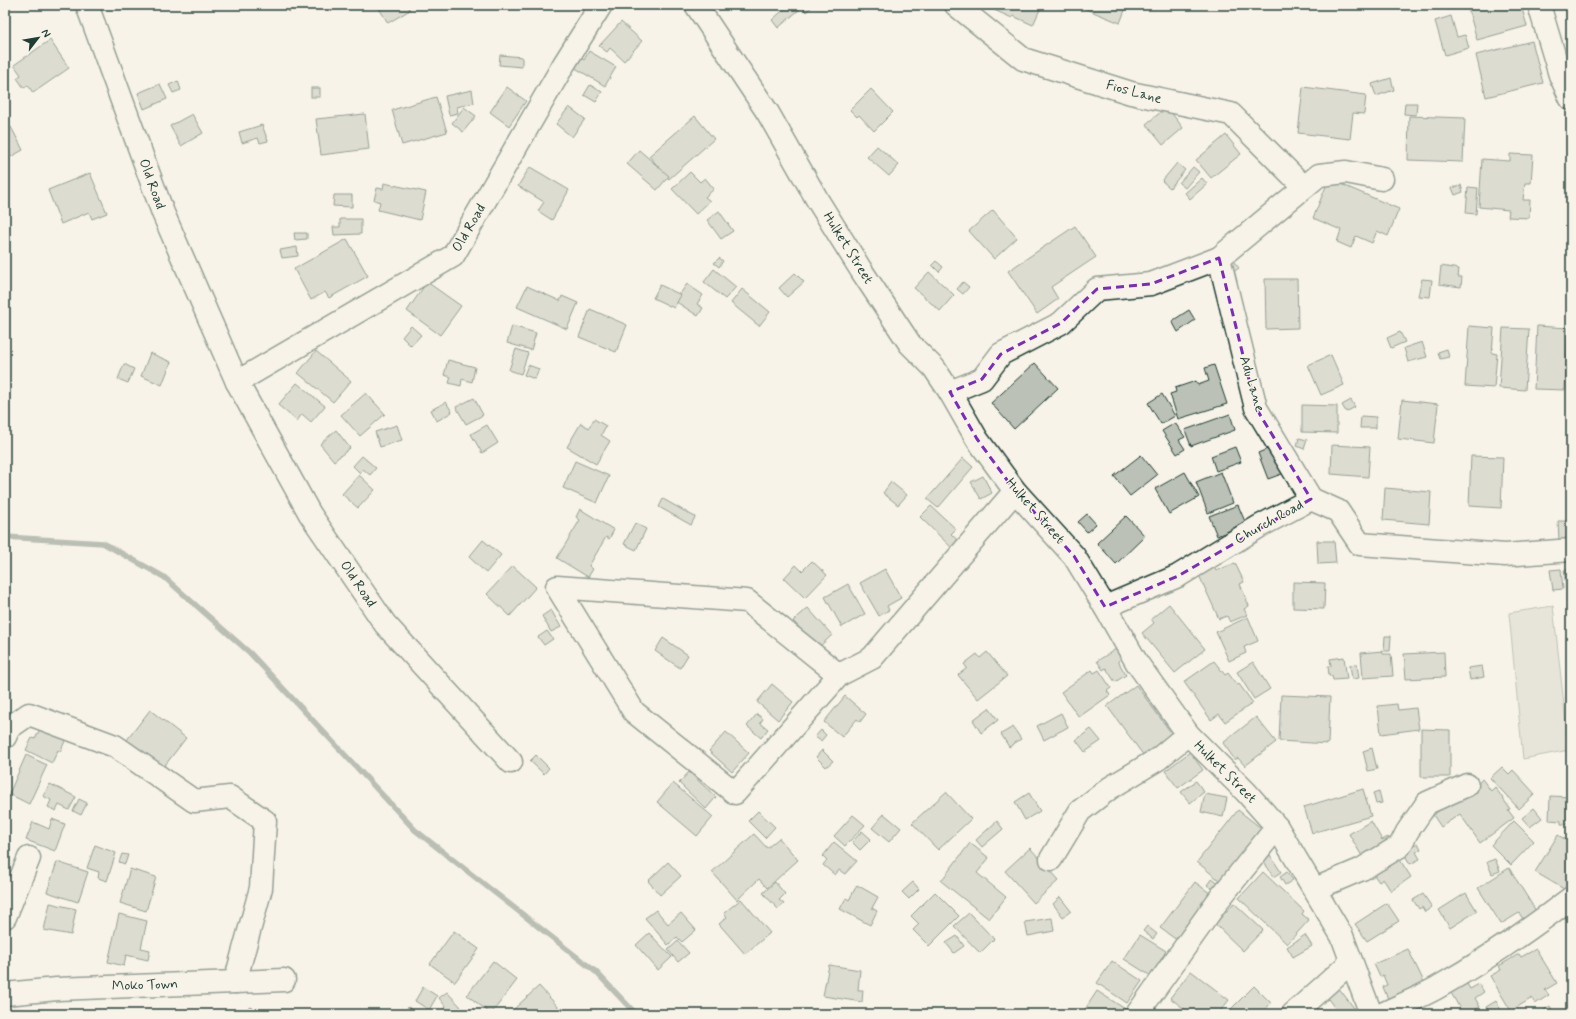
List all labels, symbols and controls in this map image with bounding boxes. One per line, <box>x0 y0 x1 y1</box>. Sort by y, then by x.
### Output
north arrow <box>18 18 58 58</box>
text: N <box>38 27 54 40</box>
street label: Fios Lane <box>1104 76 1164 108</box>
street label: Old Road <box>135 156 169 212</box>
street label: Old Road <box>448 201 490 255</box>
street label: Hulket Street <box>819 209 877 287</box>
street label: Adu Lane <box>1235 354 1269 414</box>
street label: Hulket Street <box>1001 474 1069 548</box>
street label: Church Road <box>1231 496 1307 548</box>
street label: Old Road <box>336 557 380 611</box>
street label: Hulket Street <box>1190 737 1260 807</box>
street label: Moko Town <box>112 975 178 995</box>

